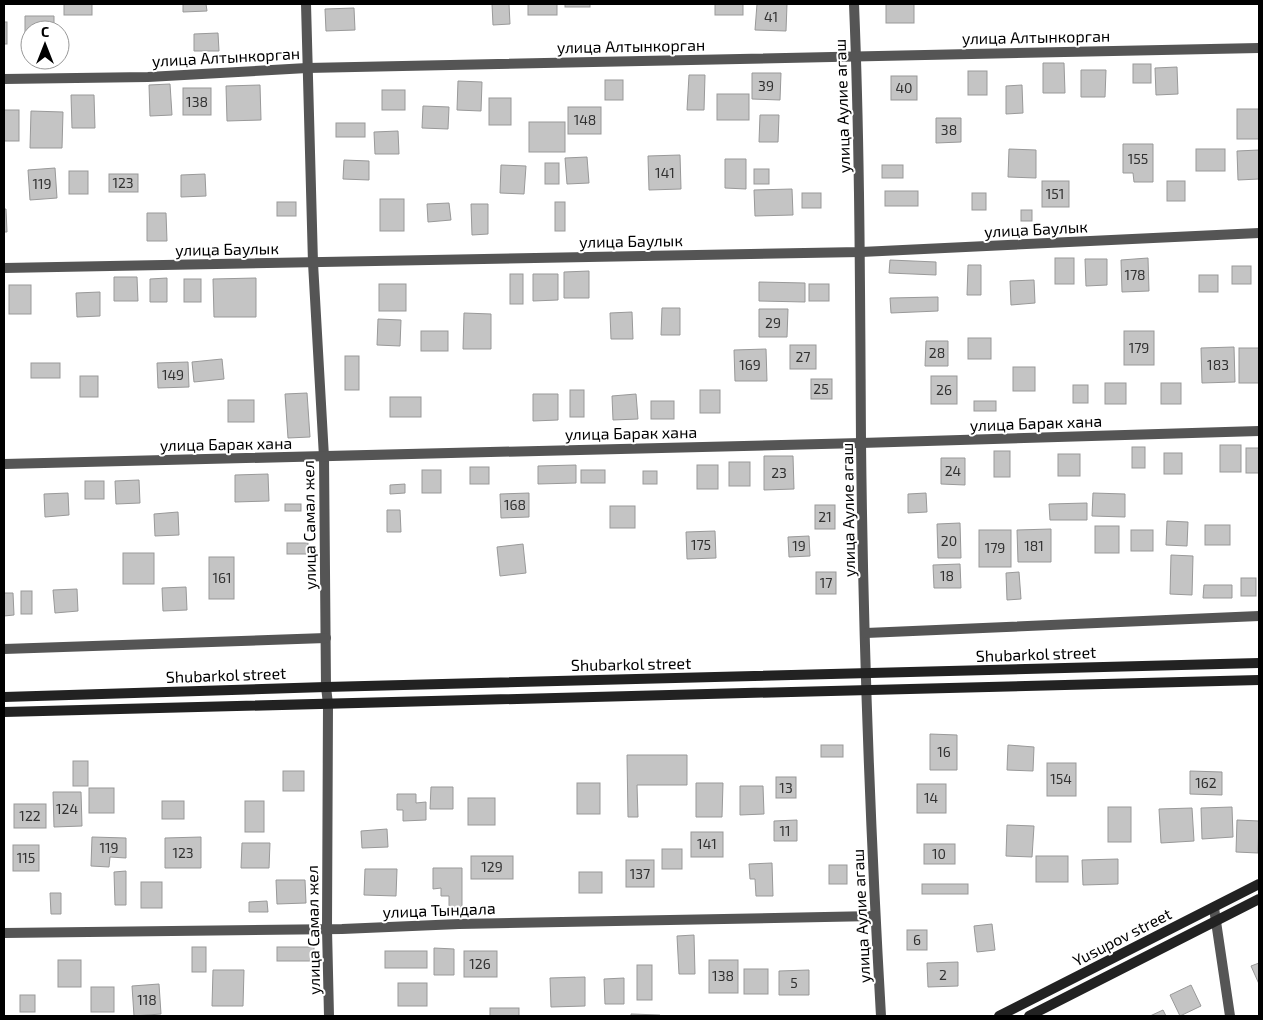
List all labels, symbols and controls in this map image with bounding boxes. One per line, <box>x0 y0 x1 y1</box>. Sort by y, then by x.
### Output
house number: 41 <box>764 8 778 25</box>
north arrow <box>20 20 70 70</box>
text: С <box>41 23 49 40</box>
street label: улица Алтынкорган <box>962 26 1110 48</box>
street label: улица Алтынкорган <box>557 35 705 57</box>
street label: улица Аулие агаш <box>830 38 854 174</box>
street label: улица Алтынкорган <box>151 43 301 71</box>
house number: 39 <box>758 77 774 94</box>
house number: 40 <box>895 79 913 96</box>
house number: 138 <box>186 93 208 110</box>
house number: 148 <box>574 111 596 128</box>
house number: 38 <box>941 121 957 138</box>
house number: 155 <box>1128 150 1148 167</box>
house number: 141 <box>655 164 675 181</box>
house number: 123 <box>112 174 134 191</box>
house number: 119 <box>32 175 52 192</box>
house number: 151 <box>1046 185 1064 202</box>
street label: улица Баулык <box>984 216 1089 242</box>
street label: улица Баулык <box>579 230 683 252</box>
street label: улица Баулык <box>175 238 279 260</box>
house number: 178 <box>1124 266 1146 283</box>
house number: 29 <box>765 314 781 331</box>
house number: 179 <box>1129 339 1149 356</box>
house number: 28 <box>929 344 945 361</box>
house number: 27 <box>795 348 811 365</box>
house number: 169 <box>739 356 761 373</box>
house number: 183 <box>1207 356 1229 373</box>
house number: 149 <box>162 366 184 383</box>
house number: 25 <box>813 380 829 397</box>
house number: 26 <box>936 381 952 398</box>
street label: улица Барак хана <box>969 411 1103 435</box>
street label: улица Барак хана <box>565 422 697 444</box>
street label: улица Барак хана <box>160 433 292 455</box>
street label: улица Аулие агаш <box>837 443 859 577</box>
street label: улица Самал жел <box>298 460 320 590</box>
house number: 24 <box>945 462 961 479</box>
house number: 23 <box>771 464 787 481</box>
house number: 168 <box>504 496 526 513</box>
house number: 21 <box>818 508 832 525</box>
house number: 20 <box>941 532 957 549</box>
house number: 175 <box>691 536 711 553</box>
house number: 19 <box>792 537 806 554</box>
house number: 181 <box>1024 537 1044 554</box>
house number: 179 <box>985 539 1005 556</box>
house number: 18 <box>940 567 954 584</box>
house number: 161 <box>212 569 232 586</box>
house number: 17 <box>820 574 832 591</box>
street label: Shubarkol street <box>976 642 1096 665</box>
street label: Shubarkol street <box>571 653 691 674</box>
street label: Shubarkol street <box>166 663 286 686</box>
house number: 16 <box>937 743 951 760</box>
house number: 154 <box>1050 770 1072 787</box>
house number: 162 <box>1195 774 1217 791</box>
house number: 13 <box>779 779 793 796</box>
house number: 14 <box>924 789 938 806</box>
house number: 124 <box>56 800 78 817</box>
house number: 122 <box>19 807 41 824</box>
house number: 11 <box>779 822 791 839</box>
house number: 141 <box>697 835 717 852</box>
house number: 119 <box>99 839 119 856</box>
house number: 123 <box>172 844 194 861</box>
house number: 10 <box>932 845 946 862</box>
street label: улица Аулие агаш <box>847 848 875 984</box>
house number: 115 <box>17 849 35 866</box>
house number: 129 <box>481 858 503 875</box>
street label: улица Самал жел <box>302 865 324 995</box>
house number: 137 <box>630 865 650 882</box>
street label: улица Тындала <box>382 898 496 922</box>
street label: Yusupov street <box>1069 904 1174 970</box>
house number: 6 <box>913 931 921 948</box>
house number: 126 <box>469 955 491 972</box>
house number: 2 <box>939 966 947 983</box>
house number: 138 <box>712 967 734 984</box>
house number: 5 <box>790 974 798 991</box>
house number: 118 <box>137 991 157 1008</box>

